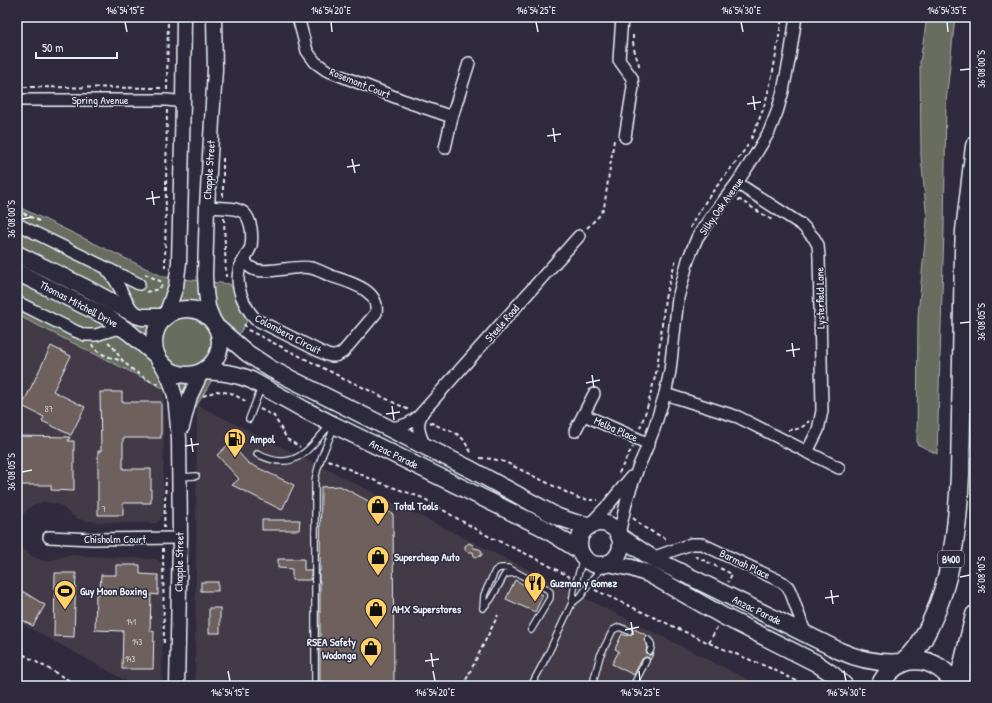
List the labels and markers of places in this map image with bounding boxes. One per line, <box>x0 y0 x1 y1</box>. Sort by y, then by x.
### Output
fuel station icon: Ampol <box>222 426 248 459</box>
place label: Ampol <box>250 432 276 447</box>
shop icon: Total Tools <box>365 493 391 526</box>
place label: Total Tools <box>393 499 439 513</box>
shop icon: Supercheap Auto <box>365 544 391 577</box>
place label: Supercheap Auto <box>394 550 460 565</box>
restaurant icon: Guzman y Gomez <box>522 570 548 603</box>
place label: Guzman y Gomez <box>550 576 617 591</box>
sports icon: Guy Moon Boxing <box>52 578 78 611</box>
place label: Guy Moon Boxing <box>80 584 147 599</box>
shop icon: AMX Superstores <box>363 596 389 629</box>
place label: AMX Superstores <box>392 602 462 617</box>
place label: RSEA Safety Wodonga <box>307 635 357 663</box>
shop icon: RSEA Safety Wodonga <box>358 635 384 668</box>

